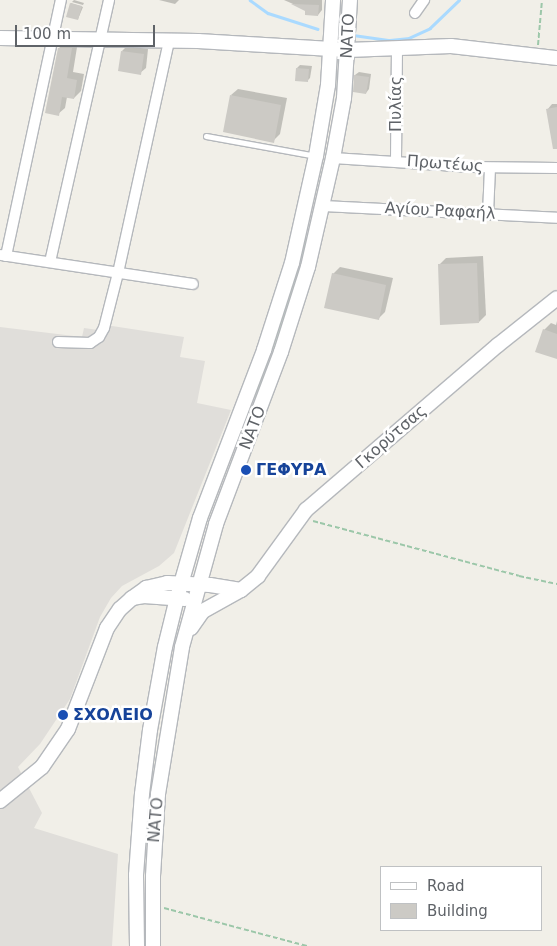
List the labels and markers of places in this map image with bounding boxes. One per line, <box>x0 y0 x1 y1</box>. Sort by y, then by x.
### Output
place label: ΓΕΦΥΡΑ <box>256 460 326 480</box>
marker: ΓΕΦΥΡΑ <box>240 464 252 476</box>
place label: ΣΧΟΛΕΙΟ <box>73 705 153 725</box>
marker: ΣΧΟΛΕΙΟ <box>57 709 69 721</box>

